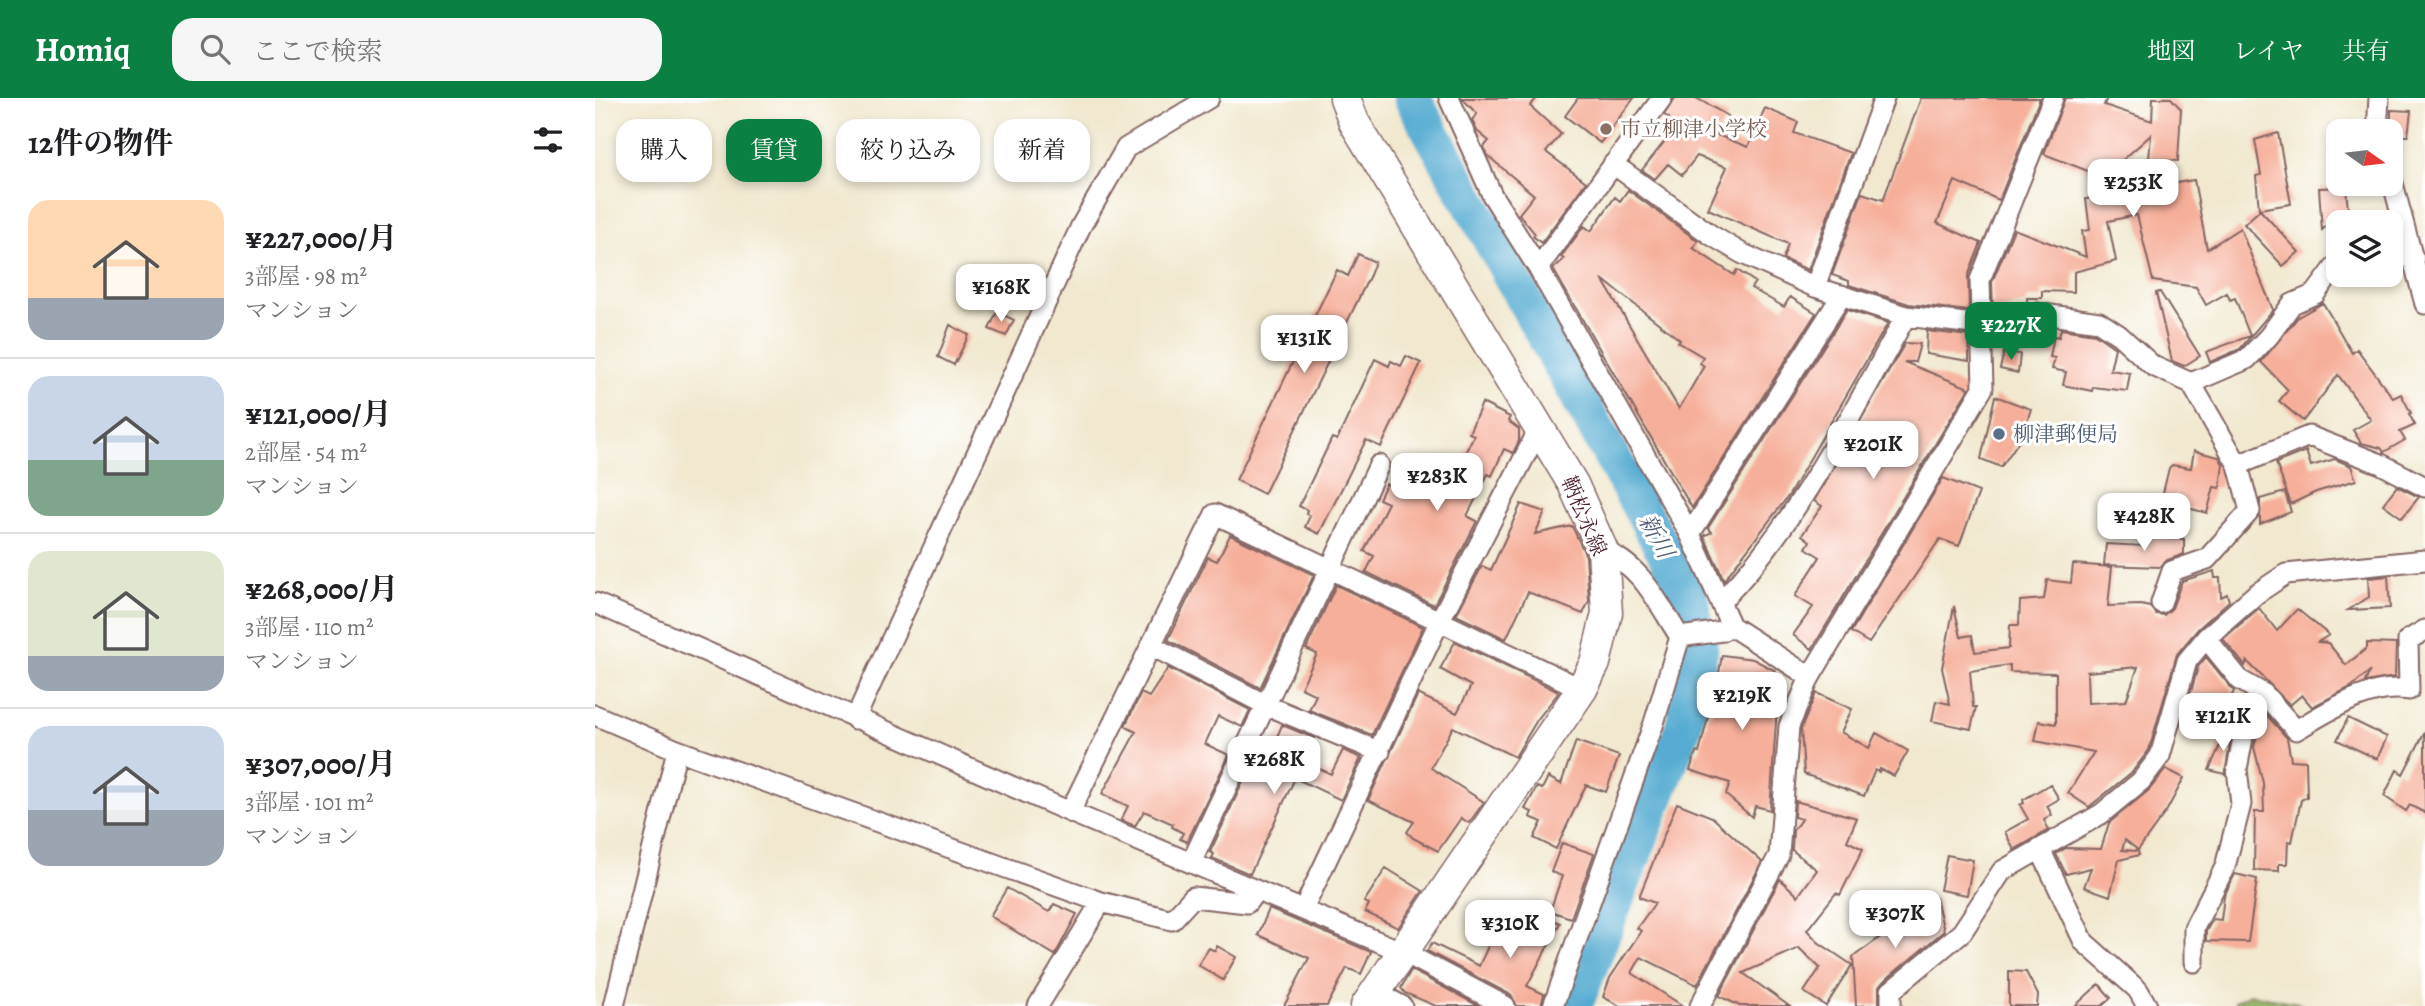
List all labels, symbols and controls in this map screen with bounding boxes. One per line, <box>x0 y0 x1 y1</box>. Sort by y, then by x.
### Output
search box <box>172 18 662 81</box>
text: Homiq <box>35 27 130 72</box>
icon: search <box>196 30 234 68</box>
text: ここで検索 <box>252 34 382 69</box>
text: 地図 <box>2147 35 2195 67</box>
text: レイヤ <box>2233 35 2304 67</box>
text: 共有 <box>2342 35 2390 67</box>
place label: 市立柳津小学校 <box>1620 115 1767 143</box>
chip: 購入 <box>616 119 712 182</box>
chip: 賃貸 <box>726 119 822 182</box>
chip: 絞り込み <box>836 119 980 182</box>
chip: 新着 <box>994 119 1090 182</box>
north arrow <box>2326 119 2403 196</box>
map controls <box>2326 119 2403 287</box>
icon: filters <box>529 121 567 159</box>
marker: 市立柳津小学校 <box>1598 121 1614 137</box>
text: 12件の物件 <box>28 123 173 163</box>
pin: ¥253K <box>2084 159 2182 219</box>
text: ¥253K <box>2103 166 2163 197</box>
button: layers <box>2326 210 2403 287</box>
text: ¥227,000/月 <box>245 218 397 258</box>
icon: home <box>84 228 168 312</box>
text: 3部屋 · 98 m² <box>245 261 367 292</box>
pin: ¥168K <box>952 264 1050 324</box>
text: ¥168K <box>972 271 1030 302</box>
text: マンション <box>245 295 359 326</box>
pin: ¥227K <box>1962 302 2060 362</box>
text: ¥227K <box>1981 309 2041 340</box>
pin: ¥131K <box>1255 316 1353 375</box>
text: ¥131K <box>1277 322 1331 353</box>
text: ¥121,000/月 <box>245 394 391 434</box>
icon: home <box>84 404 168 488</box>
place label: 柳津郵便局 <box>2013 420 2118 448</box>
pin: ¥201K <box>1824 422 1922 481</box>
marker: 柳津郵便局 <box>1991 426 2007 442</box>
text: ¥201K <box>1843 428 1903 459</box>
text: 2部屋 · 54 m² <box>245 437 367 468</box>
pin: ¥283K <box>1388 454 1486 513</box>
text: ¥283K <box>1407 460 1467 491</box>
text: マンション <box>245 471 359 502</box>
street label: 鞆松永線 <box>1555 472 1613 560</box>
pin: ¥428K <box>2095 494 2193 553</box>
text: ¥428K <box>2113 500 2175 531</box>
water label: 新川 <box>1631 508 1682 566</box>
text: ¥268,000/月 <box>245 569 398 609</box>
icon: home <box>84 579 168 663</box>
text: 3部屋 · 110 m² <box>245 612 373 643</box>
text: マンション <box>245 646 359 677</box>
pin: ¥219K <box>1693 672 1791 732</box>
text: ¥219K <box>1713 679 1771 710</box>
pin: ¥121K <box>2174 694 2272 753</box>
text: ¥121K <box>2195 700 2251 731</box>
pin: ¥268K <box>1225 736 1323 796</box>
text: ¥268K <box>1243 743 1305 774</box>
text: ¥307,000/月 <box>245 744 396 784</box>
icon: home <box>84 754 168 838</box>
text: 3部屋 · 101 m² <box>245 787 373 818</box>
text: マンション <box>245 821 359 852</box>
pin: ¥307K <box>1846 890 1944 950</box>
text: ¥307K <box>1865 897 1925 928</box>
pin: ¥310K <box>1461 900 1559 960</box>
text: ¥310K <box>1481 907 1539 938</box>

